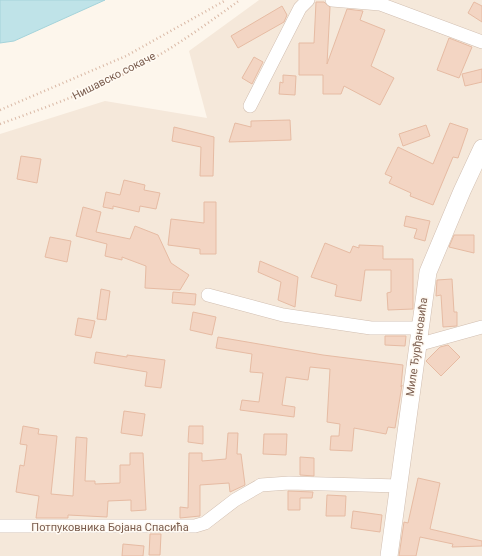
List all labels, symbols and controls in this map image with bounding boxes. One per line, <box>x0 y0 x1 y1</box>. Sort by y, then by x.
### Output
street label: Нишавско сокаче <box>70 49 158 103</box>
street label: Миле Ђурђановића <box>404 297 430 397</box>
street label: Потпуковника Бојана Спасића <box>31 521 189 534</box>

